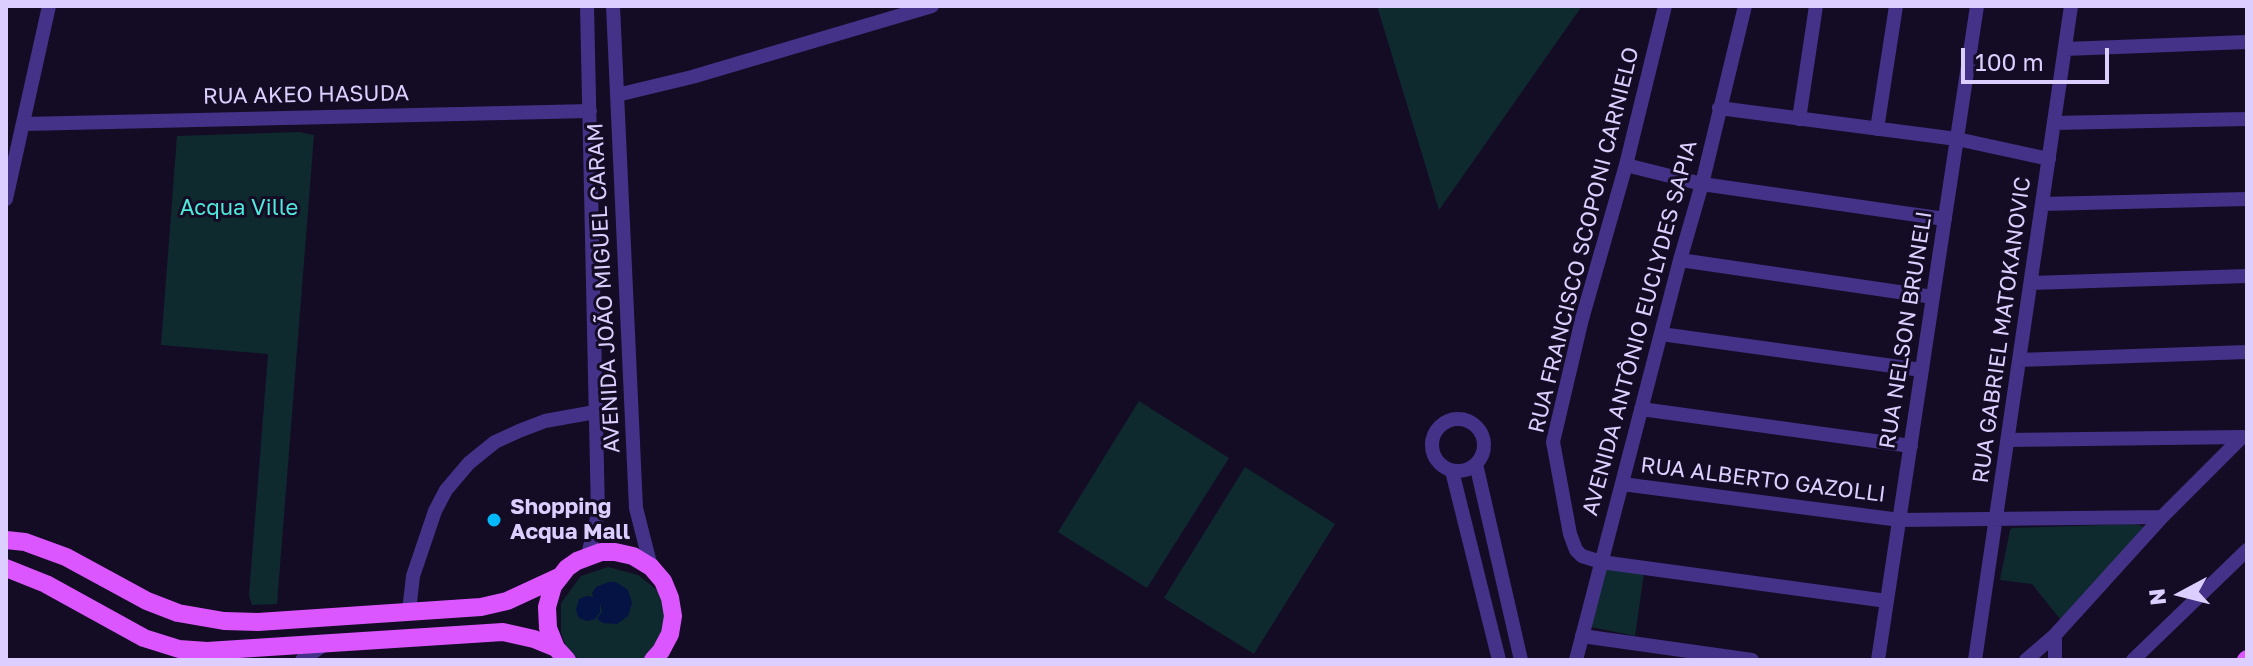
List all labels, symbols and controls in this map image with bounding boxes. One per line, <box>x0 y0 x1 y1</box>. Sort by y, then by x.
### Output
scale bar <box>1965 32 2113 82</box>
street label: RUA FRANCISCO SCOPONI CARNIELO <box>1523 44 1645 436</box>
text: 100 m <box>1975 47 2044 76</box>
street label: RUA AKEO HASUDA <box>203 80 409 110</box>
street label: AVENIDA JOÃO MIGUEL CARAM <box>582 122 626 454</box>
street label: AVENIDA ANTÔNIO EUCLYDES SAPIA <box>1577 137 1703 519</box>
street label: RUA GABRIEL MATOKANOVIC <box>1967 175 2037 485</box>
park label: Acqua Ville <box>180 195 298 221</box>
street label: RUA NELSON BRUNELI <box>1874 209 1938 451</box>
street label: RUA ALBERTO GAZOLLI <box>1639 452 1887 508</box>
place label: Shopping Acqua Mall <box>510 494 630 546</box>
marker: Shopping Acqua Mall <box>485 511 503 529</box>
north arrow <box>2141 554 2221 634</box>
text: N <box>2142 587 2171 607</box>

